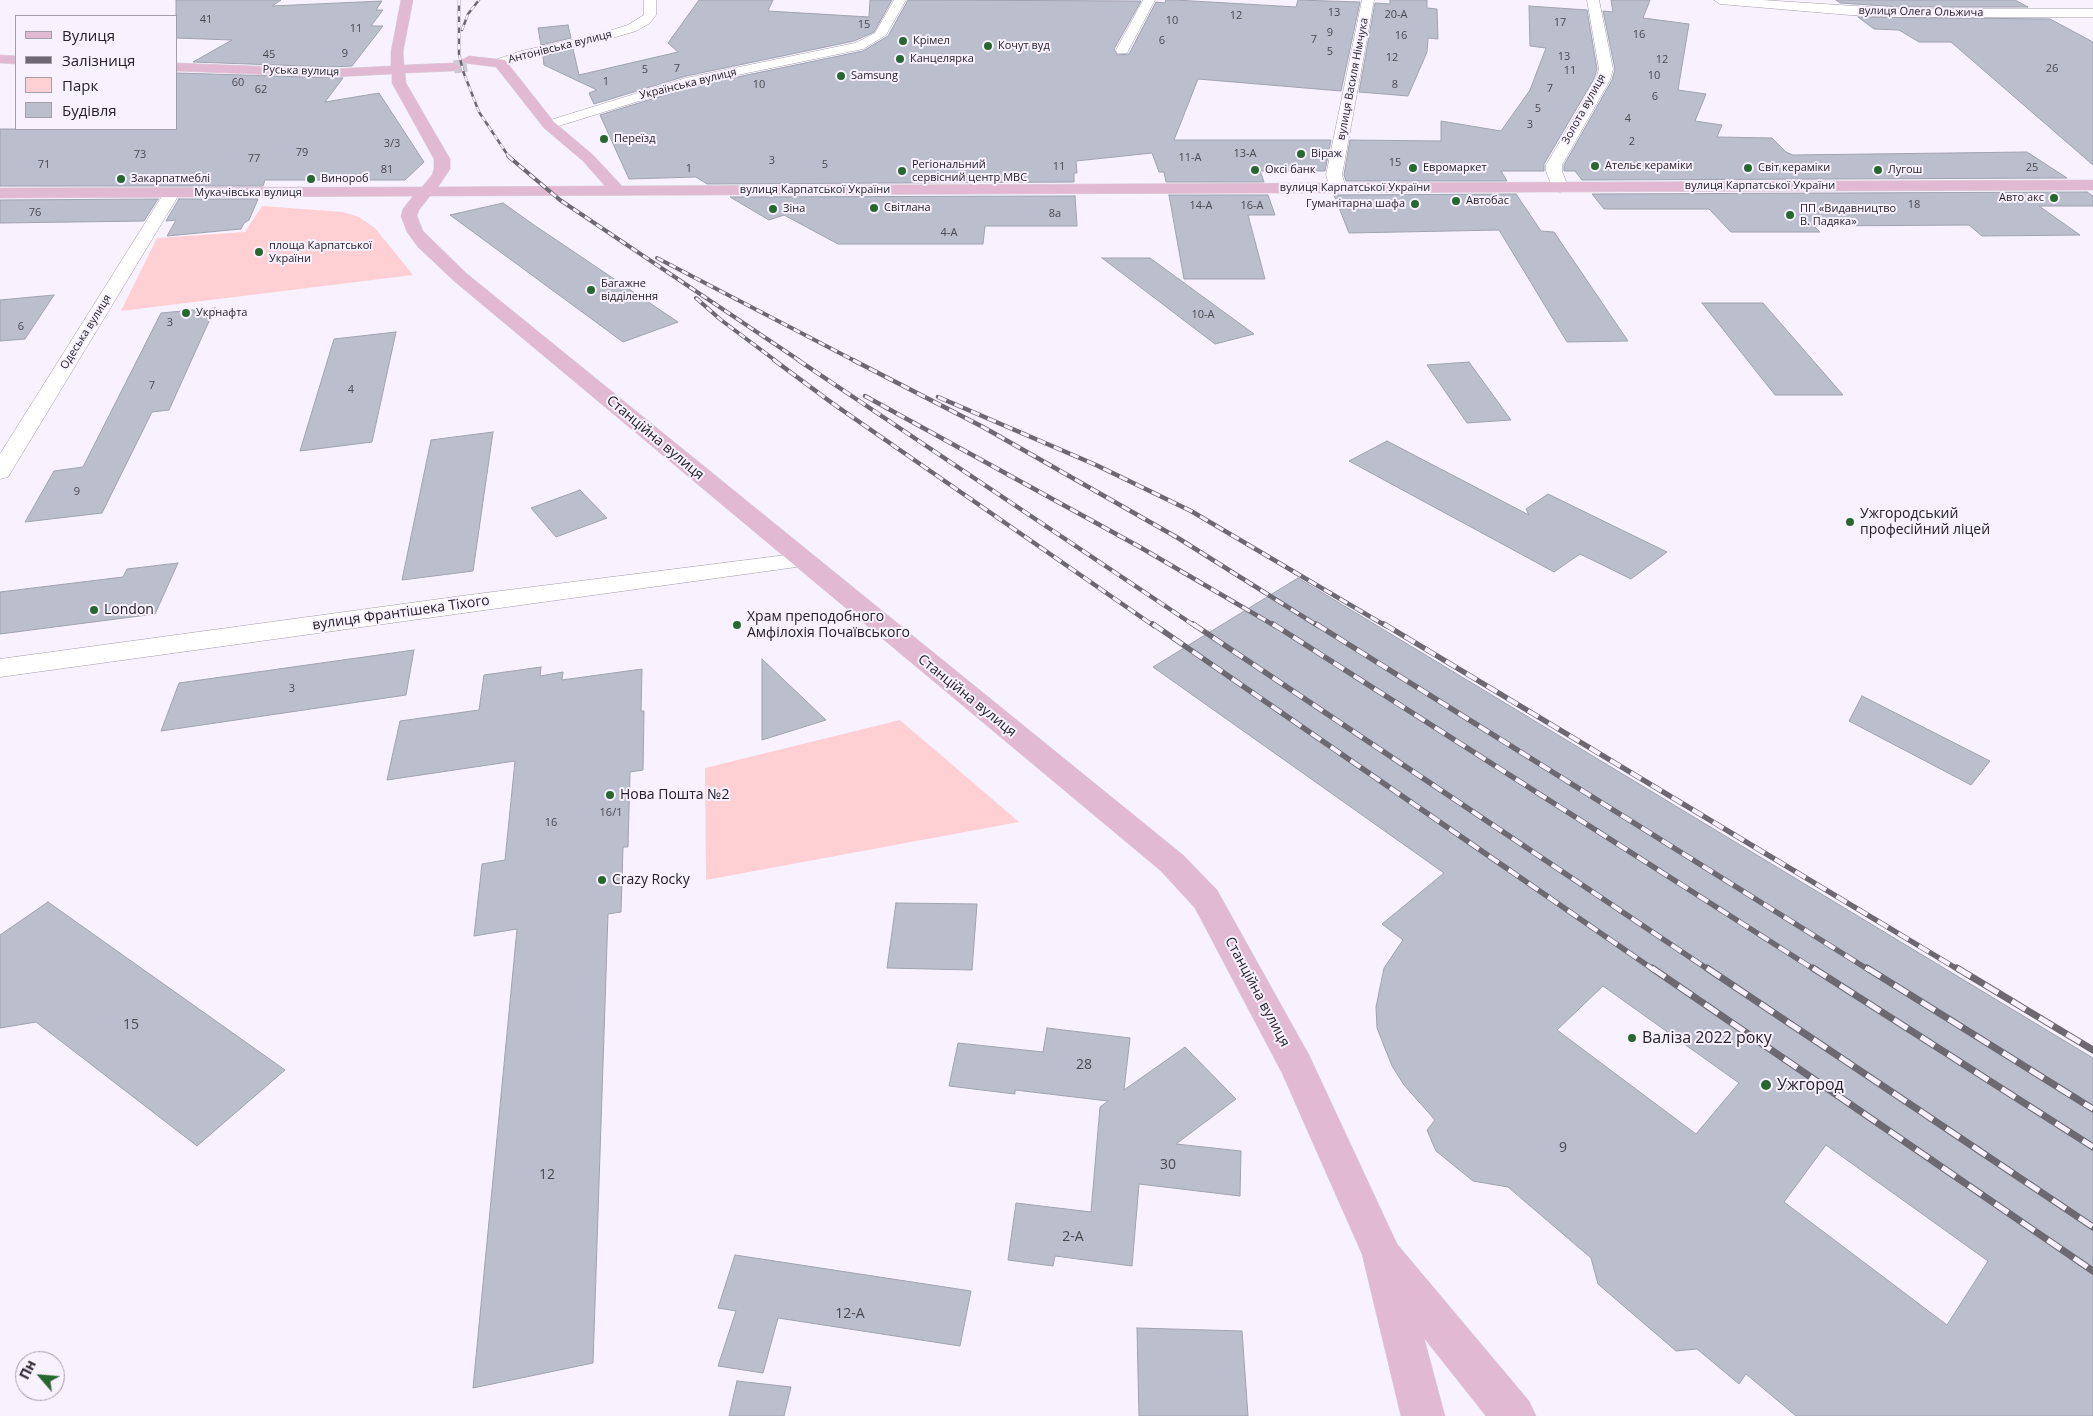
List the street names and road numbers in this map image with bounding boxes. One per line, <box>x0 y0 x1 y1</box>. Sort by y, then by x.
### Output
street label: вулиця Олега Ольжича <box>1858 4 1984 20</box>
street label: вулиця Василя Німчука <box>1335 17 1371 141</box>
street label: Антонівська вулиця <box>507 28 613 66</box>
street label: Руська вулиця <box>262 63 340 79</box>
street label: Українська вулиця <box>638 66 738 102</box>
street label: Золота вулиця <box>1559 72 1609 146</box>
street label: вулиця Карпатської України <box>1685 179 1835 193</box>
street label: вулиця Карпатської України <box>1280 181 1430 195</box>
street label: вулиця Карпатської України <box>740 183 890 197</box>
street label: Мукачівська вулиця <box>194 186 302 200</box>
street label: Одеська вулиця <box>58 292 114 372</box>
street label: Станційна вулиця <box>603 392 707 484</box>
street label: вулиця Франтішека Тіхого <box>311 592 491 634</box>
street label: Станційна вулиця <box>914 651 1020 741</box>
street label: Станційна вулиця <box>1221 934 1293 1050</box>

